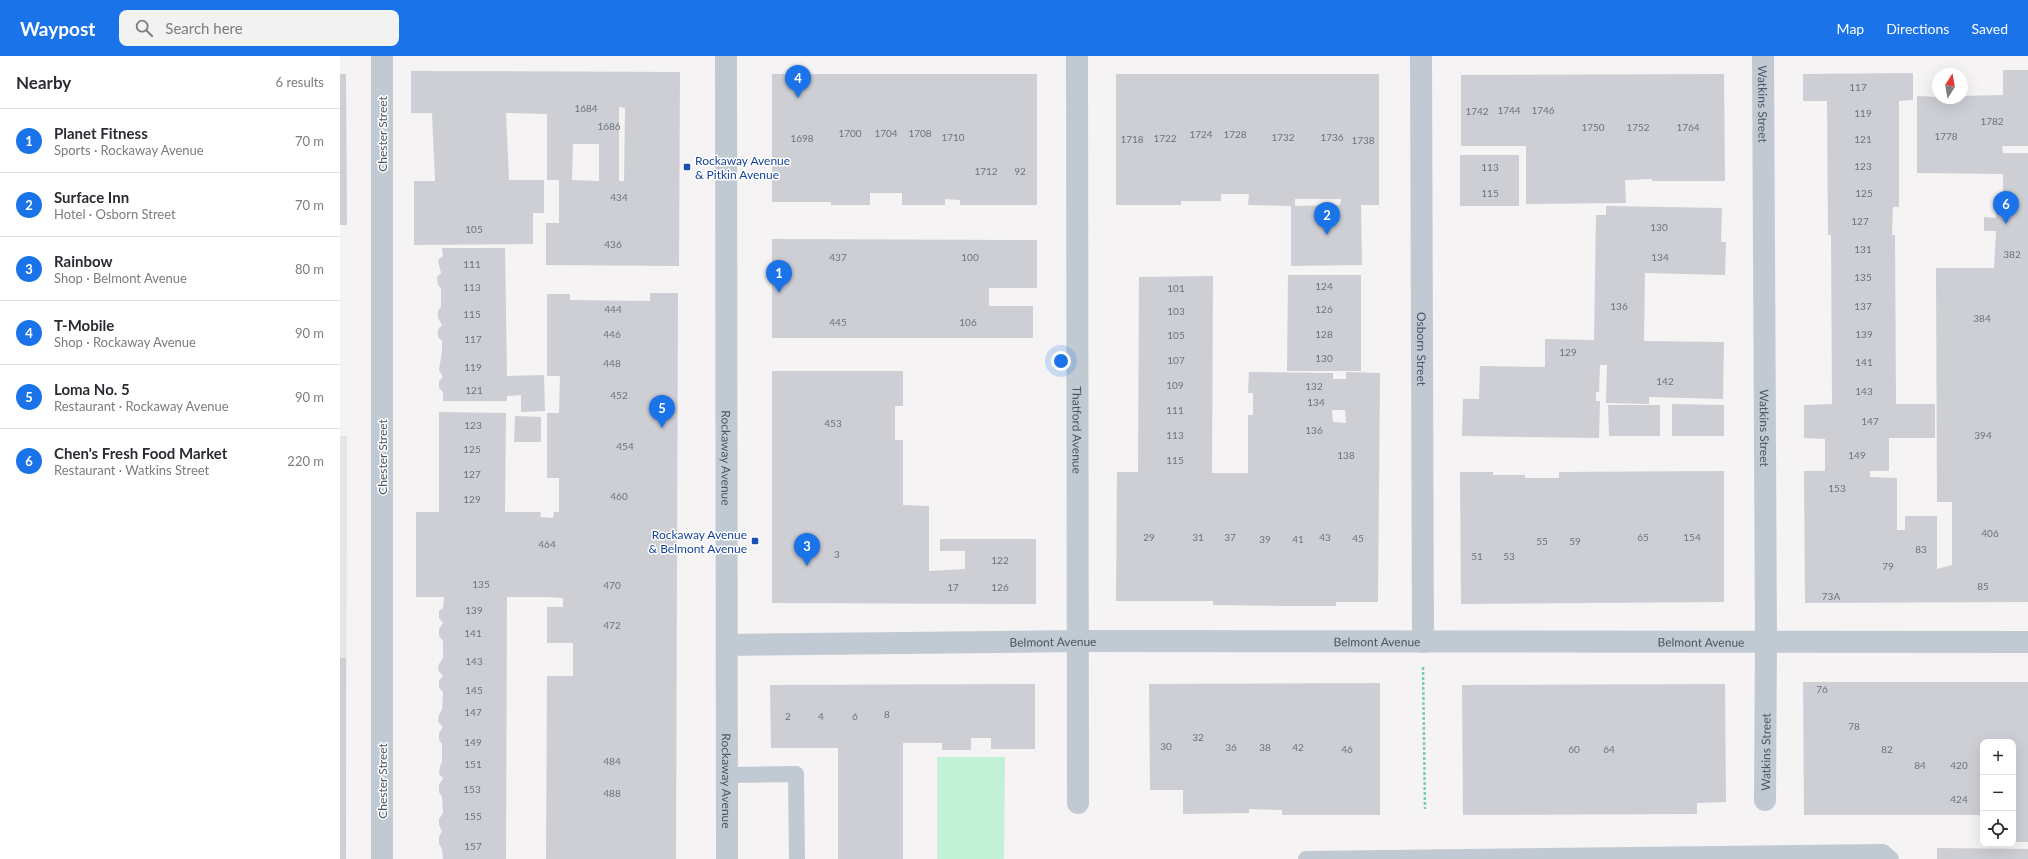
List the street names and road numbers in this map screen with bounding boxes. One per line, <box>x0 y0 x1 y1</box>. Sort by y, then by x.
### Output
street label: Watkins Street <box>1756 65 1771 144</box>
street label: Chester Street <box>375 95 390 172</box>
street label: Osborn Street <box>1414 312 1430 387</box>
street label: Thatford Avenue <box>1070 386 1085 474</box>
street label: Watkins Street <box>1757 389 1773 468</box>
street label: Rockaway Avenue <box>719 410 734 506</box>
street label: Chester Street <box>375 418 390 495</box>
street label: Belmont Avenue <box>1009 633 1096 649</box>
street label: Belmont Avenue <box>1334 634 1420 649</box>
street label: Belmont Avenue <box>1658 634 1744 649</box>
street label: Watkins Street <box>1758 712 1773 791</box>
street label: Rockaway Avenue <box>719 733 734 829</box>
street label: Chester Street <box>375 742 390 819</box>

